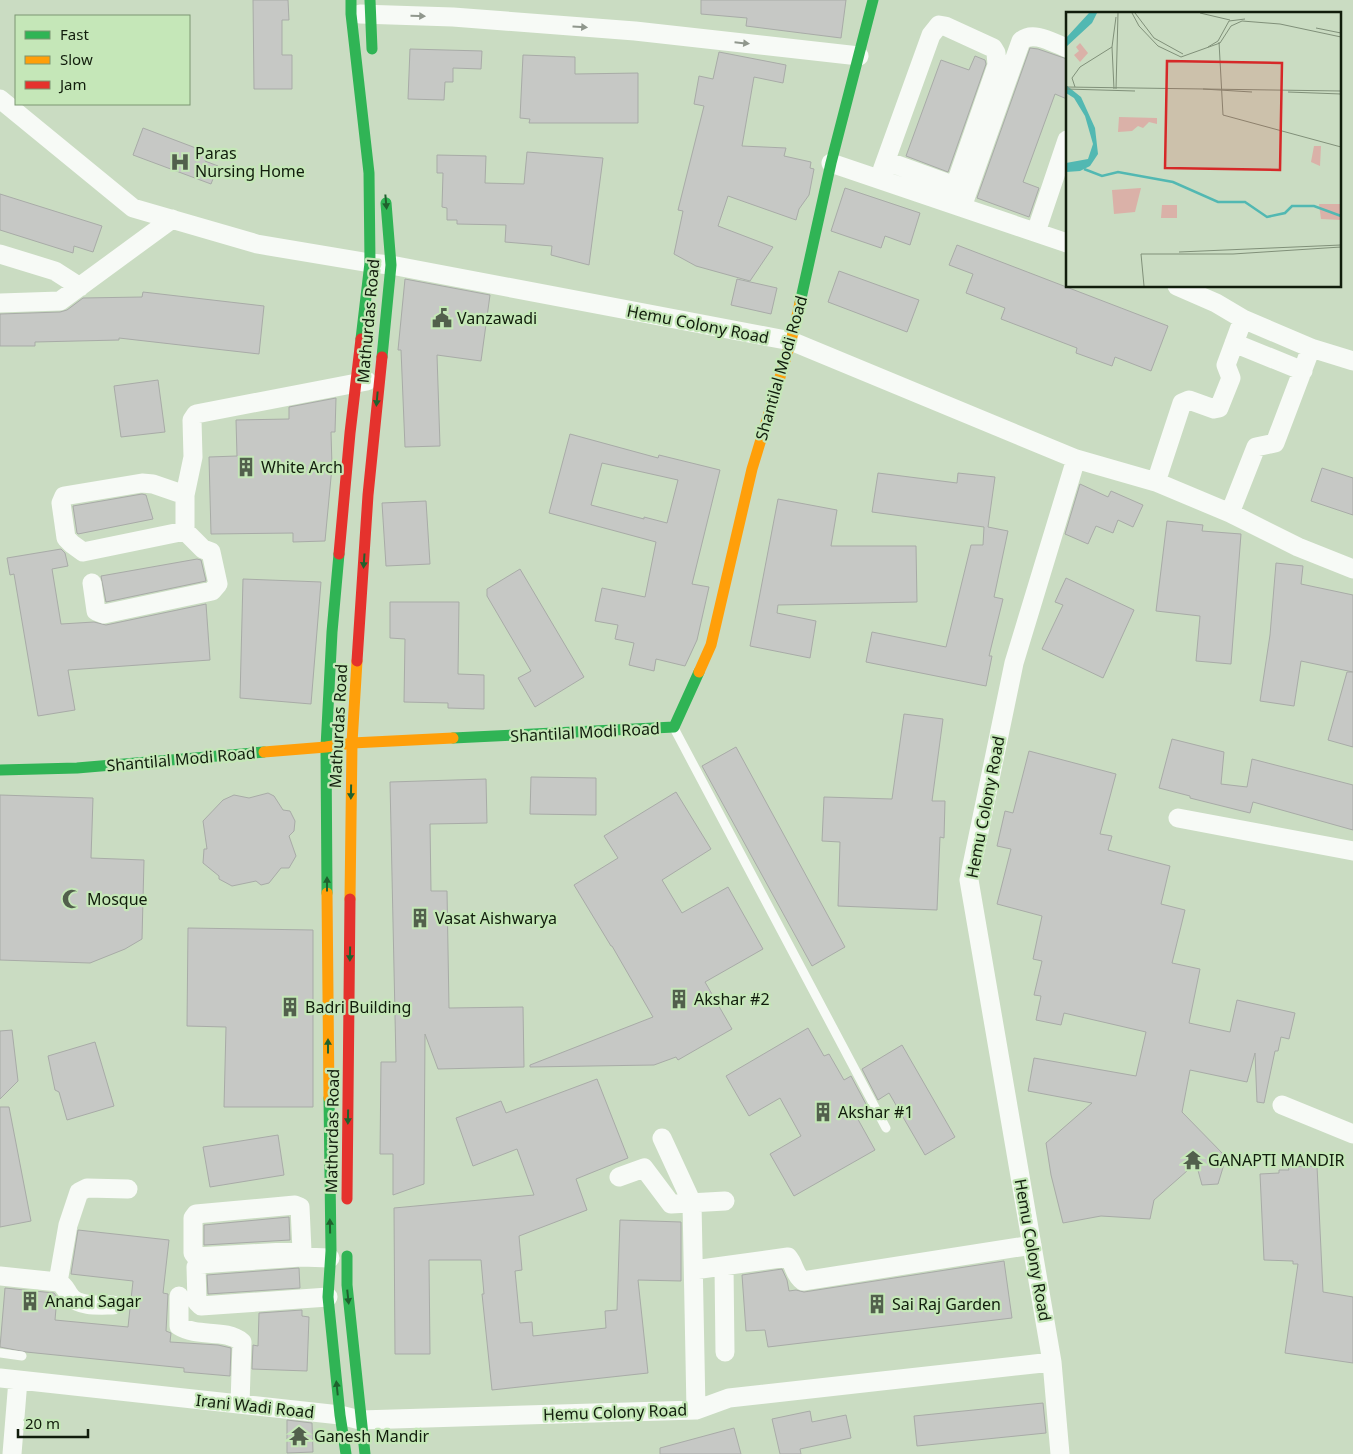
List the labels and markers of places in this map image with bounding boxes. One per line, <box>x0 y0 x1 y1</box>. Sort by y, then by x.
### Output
place label: Paras Nursing Home <box>195 142 305 182</box>
hospital icon: Paras Nursing Home <box>169 151 191 173</box>
public building icon: Vanzawadi <box>431 307 453 329</box>
place label: Vanzawadi <box>457 307 537 329</box>
building icon: White Arch <box>235 456 257 478</box>
place label: White Arch <box>261 456 343 478</box>
mosque icon: Mosque <box>61 888 83 910</box>
place label: Mosque <box>87 888 148 910</box>
building icon: Vasat Aishwarya <box>409 907 431 929</box>
place label: Vasat Aishwarya <box>435 907 557 929</box>
building icon: Akshar #2 <box>668 988 690 1010</box>
place label: Akshar #2 <box>694 988 770 1010</box>
building icon: Badri Building <box>279 996 301 1018</box>
place label: Badri Building <box>305 996 411 1018</box>
building icon: Akshar #1 <box>812 1101 834 1123</box>
place label: Akshar #1 <box>838 1101 914 1123</box>
temple icon: GANAPTI MANDIR <box>1182 1149 1204 1171</box>
place label: GANAPTI MANDIR <box>1208 1149 1344 1171</box>
building icon: Anand Sagar <box>19 1290 41 1312</box>
place label: Anand Sagar <box>45 1290 142 1312</box>
building icon: Sai Raj Garden <box>866 1293 888 1315</box>
place label: Sai Raj Garden <box>892 1293 1001 1315</box>
temple icon: Ganesh Mandir <box>288 1425 310 1447</box>
place label: Ganesh Mandir <box>314 1425 430 1447</box>

